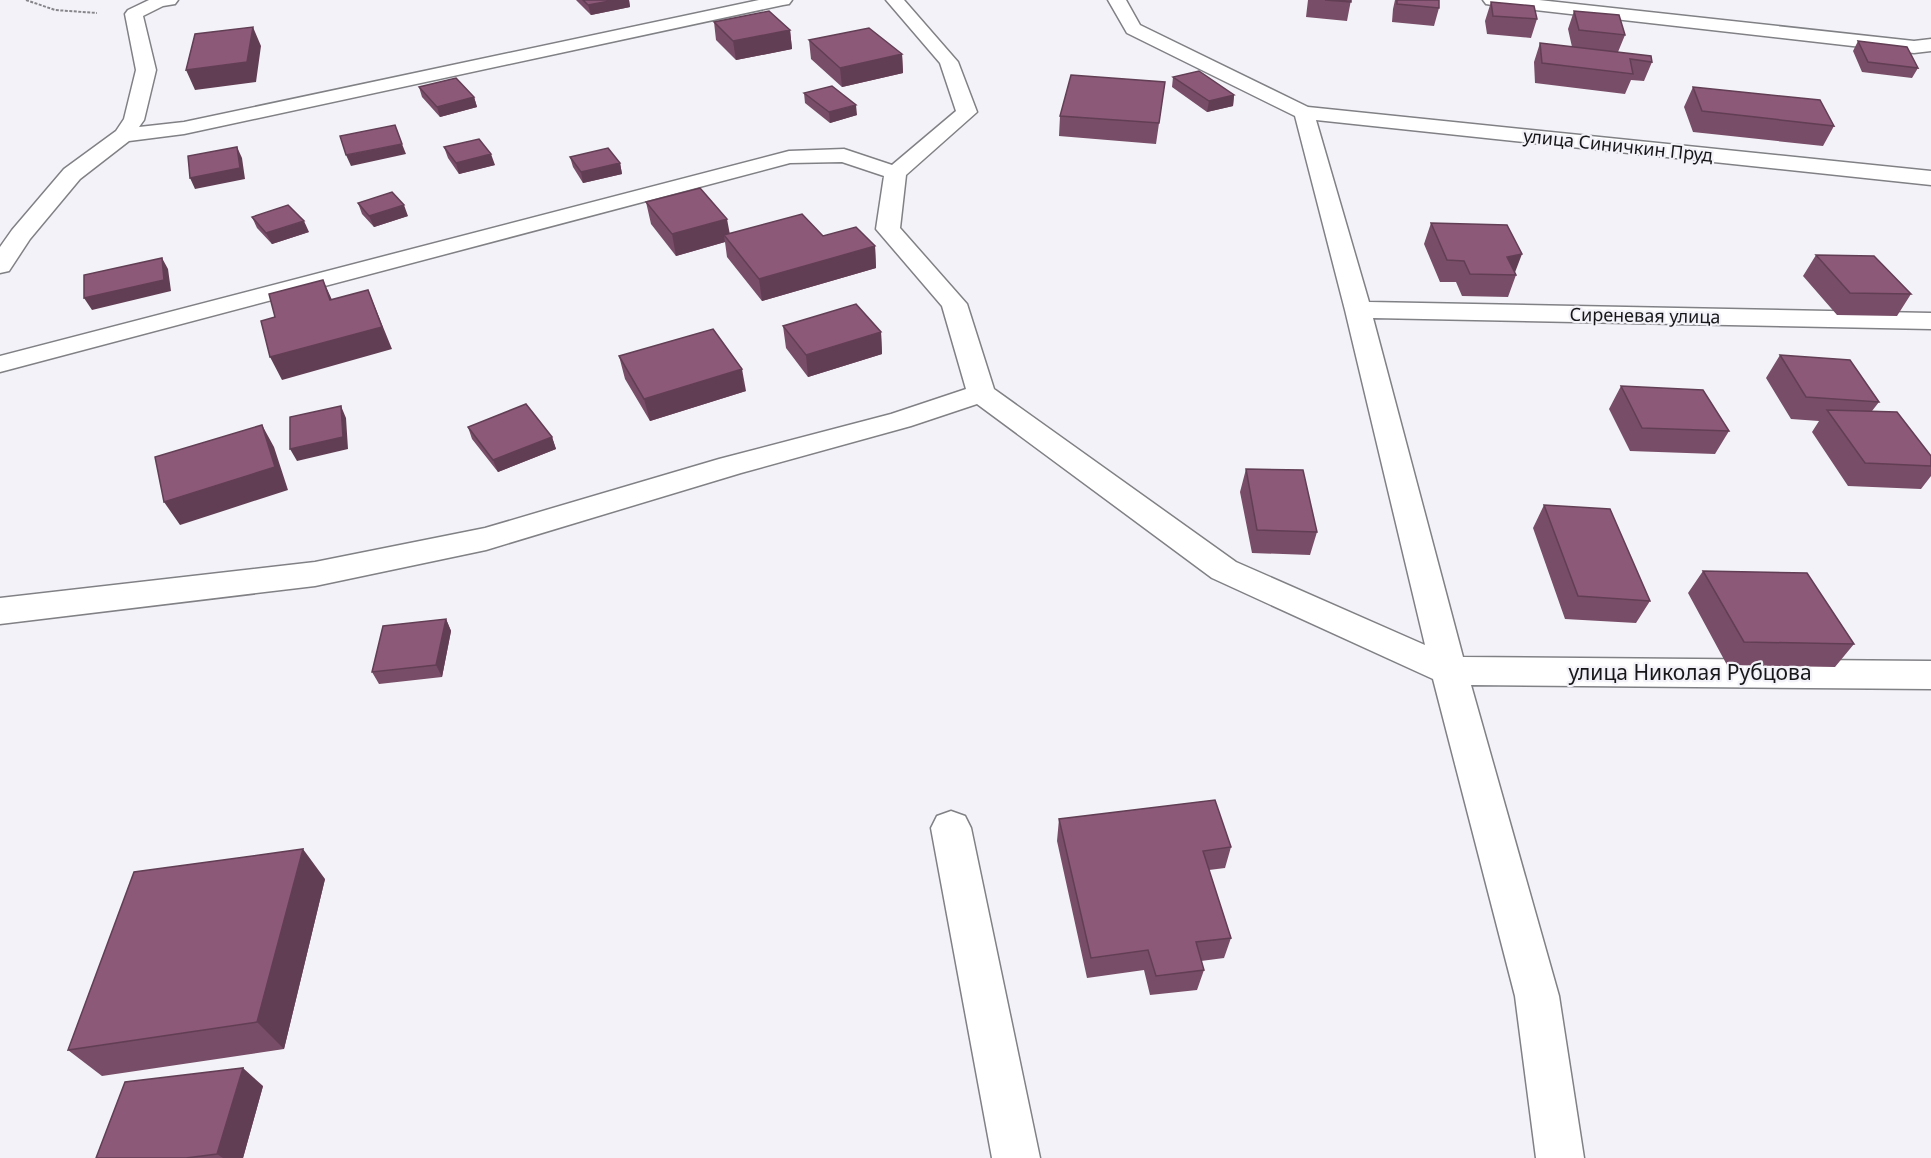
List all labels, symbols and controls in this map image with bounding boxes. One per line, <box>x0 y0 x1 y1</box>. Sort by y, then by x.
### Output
street label: улица Синичкин Пруд <box>1522 123 1714 167</box>
street label: Сиреневая улица <box>1569 302 1721 328</box>
street label: улица Николая Рубцова <box>1568 658 1812 686</box>

